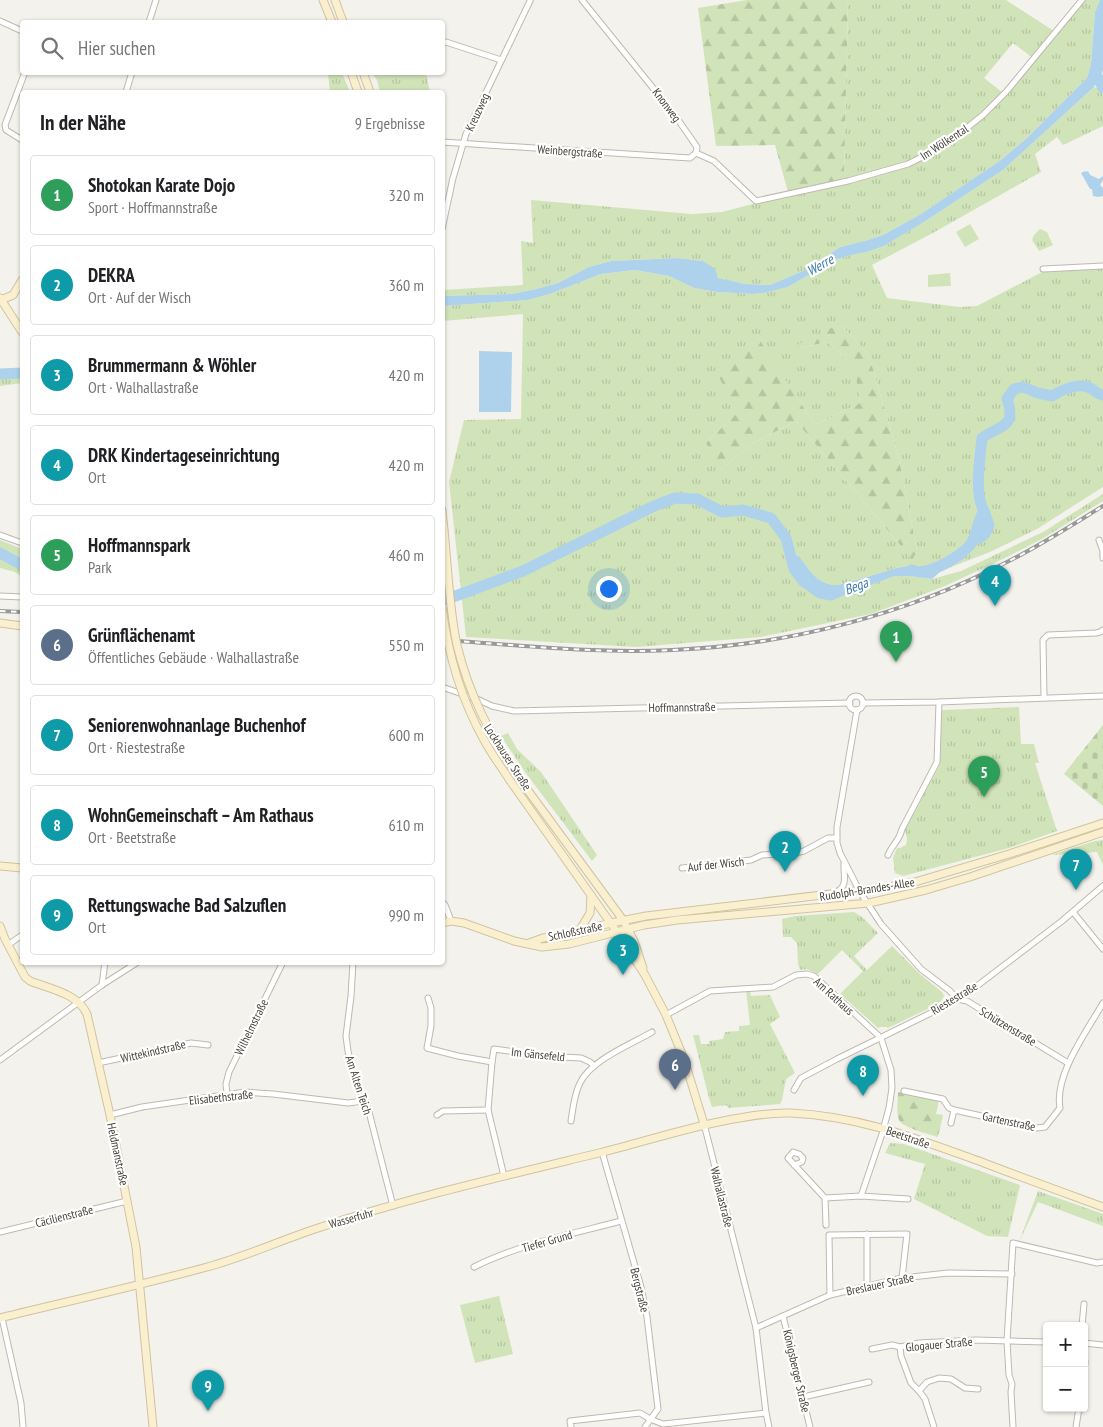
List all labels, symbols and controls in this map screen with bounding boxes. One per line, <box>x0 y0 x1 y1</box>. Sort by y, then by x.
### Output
search box <box>20 20 445 75</box>
icon: search <box>38 34 66 62</box>
text: Hier suchen <box>78 36 155 60</box>
street label: Knonweg <box>649 85 685 125</box>
street label: Kreuzweg <box>462 90 492 134</box>
text: In der Nähe <box>40 109 126 136</box>
text: 9 Ergebnisse <box>355 113 425 133</box>
street label: Im Wölkental <box>917 121 971 163</box>
street label: Weinbergstraße <box>537 141 603 161</box>
text: Shotokan Karate Dojo <box>88 173 235 197</box>
text: 1 <box>53 185 61 205</box>
text: 320 m <box>389 185 424 205</box>
text: Sport · Hoffmannstraße <box>88 197 218 217</box>
water label: Werre <box>803 250 838 280</box>
text: DEKRA <box>88 263 135 287</box>
text: 2 <box>53 275 61 295</box>
text: 360 m <box>389 275 424 295</box>
text: Ort · Auf der Wisch <box>88 287 191 307</box>
text: Brummermann & Wöhler <box>88 353 256 377</box>
text: 3 <box>53 365 61 385</box>
text: 420 m <box>389 365 424 385</box>
text: Ort · Walhallastraße <box>88 377 199 397</box>
text: DRK Kindertageseinrichtung <box>88 443 280 467</box>
text: 4 <box>53 455 61 475</box>
text: 420 m <box>389 455 424 475</box>
text: Ort <box>88 467 106 487</box>
text: Hoffmannspark <box>88 533 190 557</box>
text: 5 <box>53 545 61 565</box>
text: 460 m <box>389 545 424 565</box>
text: Park <box>88 557 112 577</box>
pin: 4 <box>979 565 1011 606</box>
water label: Bega <box>842 573 872 599</box>
your location <box>596 576 622 602</box>
pin: 1 <box>880 621 912 662</box>
text: Grünflächenamt <box>88 623 195 647</box>
text: 6 <box>53 635 61 655</box>
text: 550 m <box>389 635 424 655</box>
text: Öffentliches Gebäude · Walhallastraße <box>88 647 299 667</box>
street label: Hoffmannstraße <box>648 699 716 715</box>
text: Seniorenwohnanlage Buchenhof <box>88 713 305 737</box>
street label: Lockhauser Straße <box>481 721 535 793</box>
text: 7 <box>53 725 61 745</box>
text: 600 m <box>389 725 424 745</box>
text: Ort · Riestestraße <box>88 737 185 757</box>
pin: 5 <box>968 756 1000 797</box>
text: WohnGemeinschaft – Am Rathaus <box>88 803 314 827</box>
text: 8 <box>53 815 61 835</box>
text: 610 m <box>389 815 424 835</box>
text: Ort · Beetstraße <box>88 827 176 847</box>
pin: 2 <box>769 831 801 872</box>
pin: 7 <box>1060 849 1092 890</box>
street label: Auf der Wisch <box>687 854 745 874</box>
street label: Rudolph-Brandes-Allee <box>818 874 916 904</box>
text: Rettungswache Bad Salzuflen <box>88 893 286 917</box>
text: 9 <box>53 905 61 925</box>
text: 990 m <box>389 905 424 925</box>
text: Ort <box>88 917 106 937</box>
street label: Schloßstraße <box>547 918 603 944</box>
pin: 3 <box>607 934 639 975</box>
street label: Am Rathaus <box>811 974 857 1018</box>
street label: Riestestraße <box>928 978 980 1018</box>
street label: Wilhelmstraße <box>231 996 271 1058</box>
street label: Schützenstraße <box>977 1003 1039 1049</box>
street label: Wittekindstraße <box>119 1036 187 1066</box>
street label: Im Gänsefeld <box>510 1044 566 1064</box>
pin: 6 <box>659 1049 691 1090</box>
street label: Am Alten Teich <box>342 1054 376 1116</box>
pin: 8 <box>847 1055 879 1096</box>
street label: Elisabethstraße <box>188 1086 254 1108</box>
street label: Gartenstraße <box>981 1108 1037 1134</box>
street label: Heldmanstraße <box>104 1121 132 1187</box>
street label: Beetstraße <box>884 1123 932 1151</box>
street label: Walhallastraße <box>707 1165 737 1229</box>
street label: Cäcilienstraße <box>34 1202 95 1230</box>
street label: Wasserfuhr <box>327 1204 376 1232</box>
street label: Tiefer Grund <box>520 1227 574 1255</box>
street label: Bergstraße <box>627 1266 653 1314</box>
street label: Breslauer Straße <box>845 1269 915 1298</box>
map controls <box>1043 1322 1088 1412</box>
button: + <box>1043 1322 1088 1367</box>
street label: Königsberger Straße <box>780 1328 814 1414</box>
street label: Glogauer Straße <box>905 1334 973 1354</box>
button: − <box>1043 1367 1088 1412</box>
pin: 9 <box>192 1370 224 1411</box>

